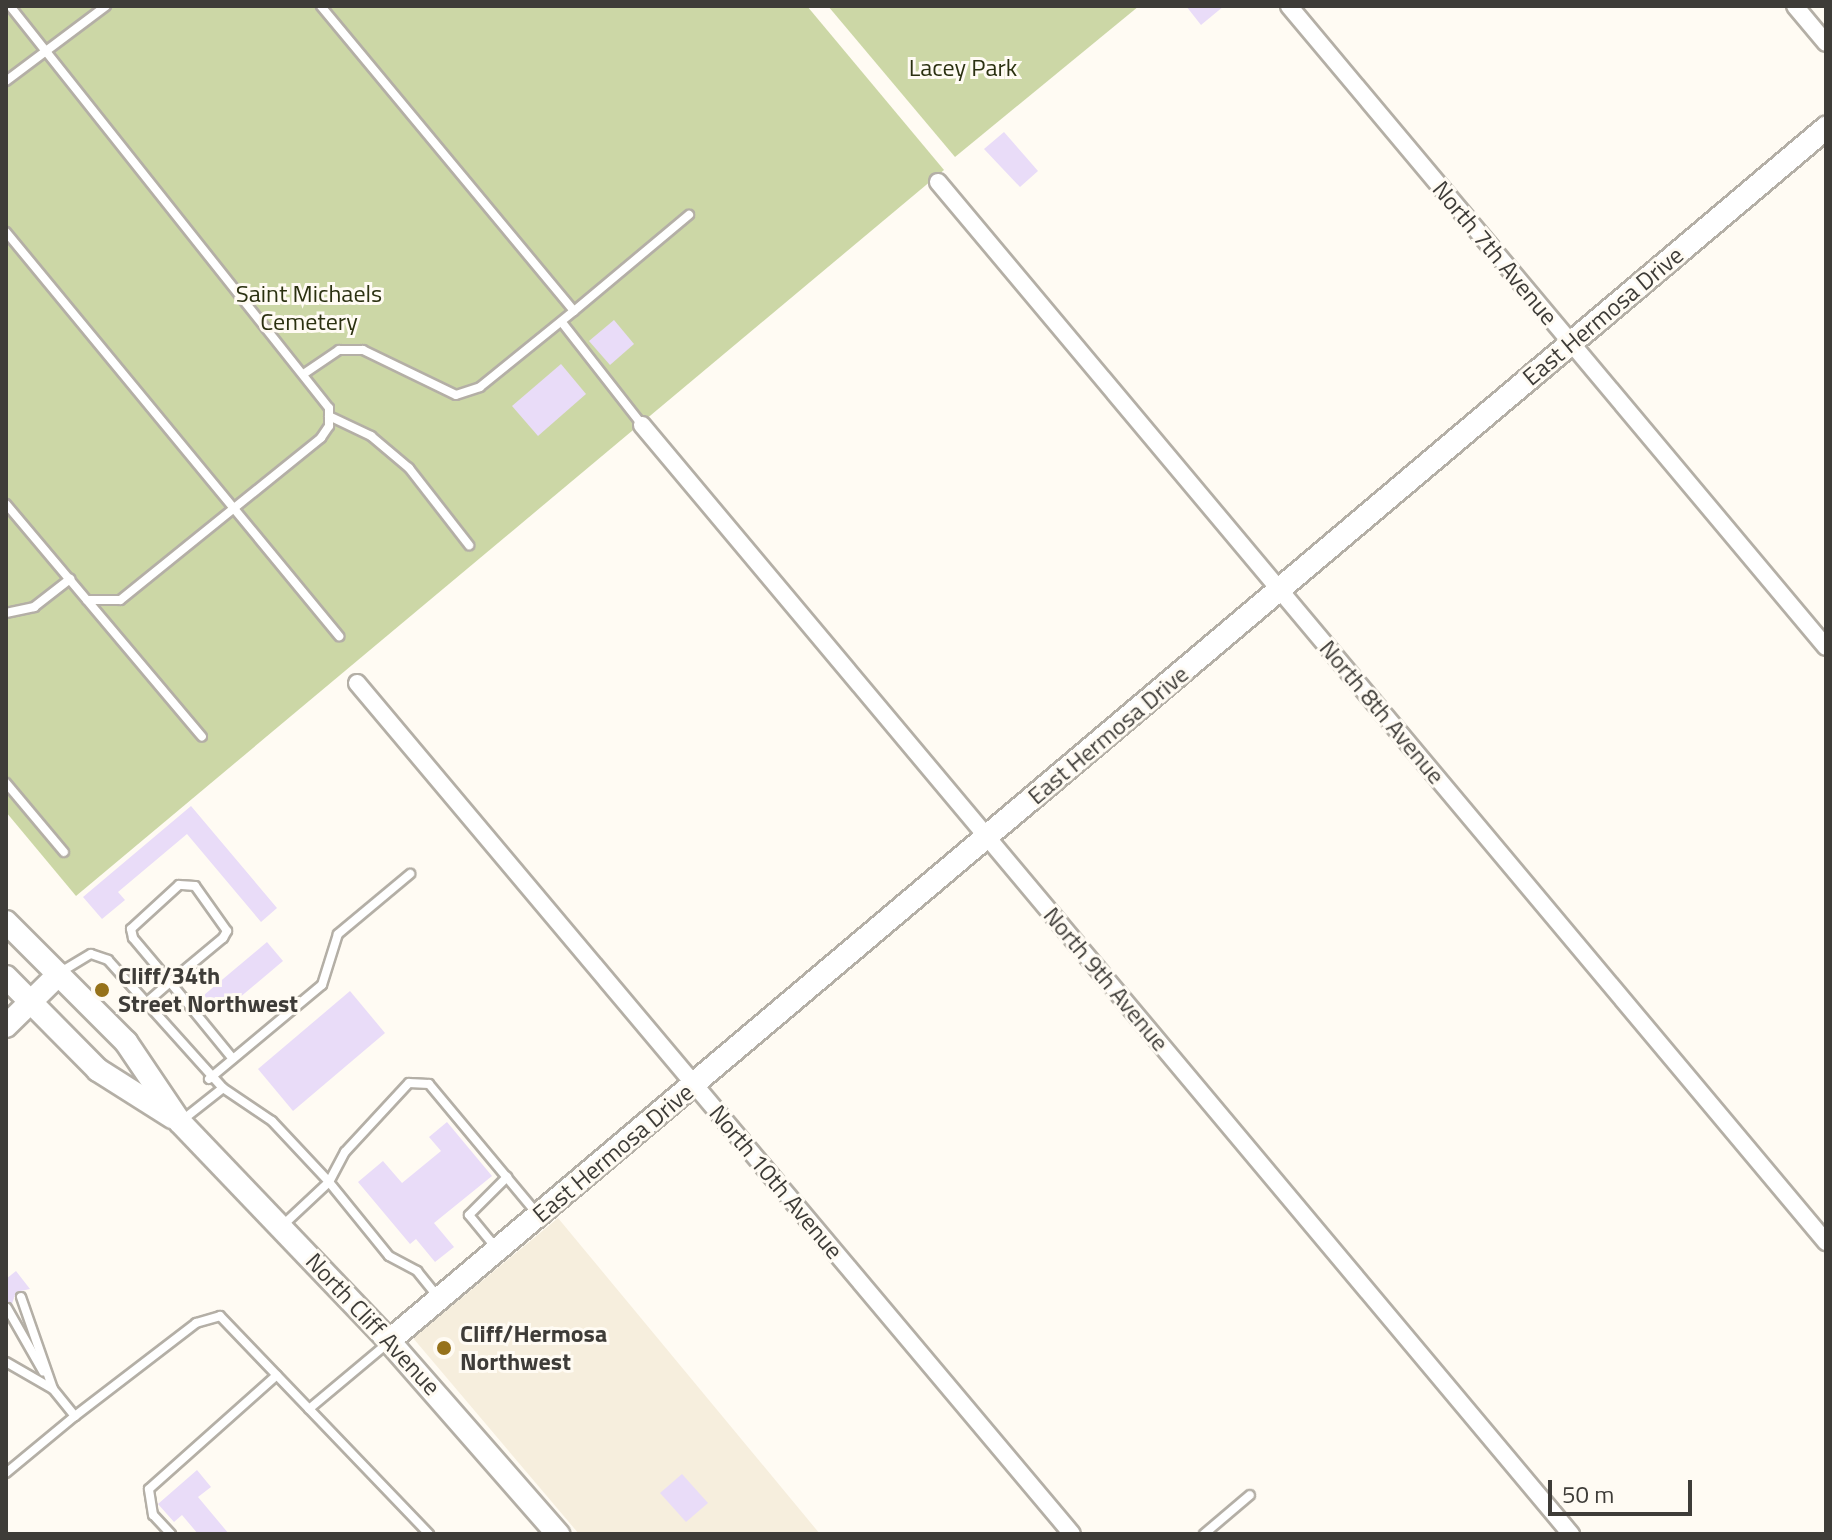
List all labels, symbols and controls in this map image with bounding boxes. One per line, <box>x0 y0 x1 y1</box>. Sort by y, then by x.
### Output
park label: Lacey Park <box>909 54 1017 82</box>
street label: North 7th Avenue <box>1427 175 1563 331</box>
street label: East Hermosa Drive <box>1517 241 1689 391</box>
park label: Saint Michaels Cemetery <box>236 280 382 336</box>
street label: North 8th Avenue <box>1314 634 1450 790</box>
street label: East Hermosa Drive <box>1022 660 1194 810</box>
street label: North 9th Avenue <box>1038 901 1174 1057</box>
place label: Cliff/34th Street Northwest <box>118 962 298 1018</box>
marker: Cliff/34th Street Northwest <box>93 981 111 999</box>
street label: East Hermosa Drive <box>527 1078 699 1228</box>
street label: North 10th Avenue <box>703 1099 849 1265</box>
street label: North Cliff Avenue <box>300 1247 446 1401</box>
place label: Cliff/Hermosa Northwest <box>460 1320 607 1376</box>
marker: Cliff/Hermosa Northwest <box>435 1339 453 1357</box>
scale bar <box>1552 1464 1696 1514</box>
text: 50 m <box>1562 1476 1614 1512</box>

